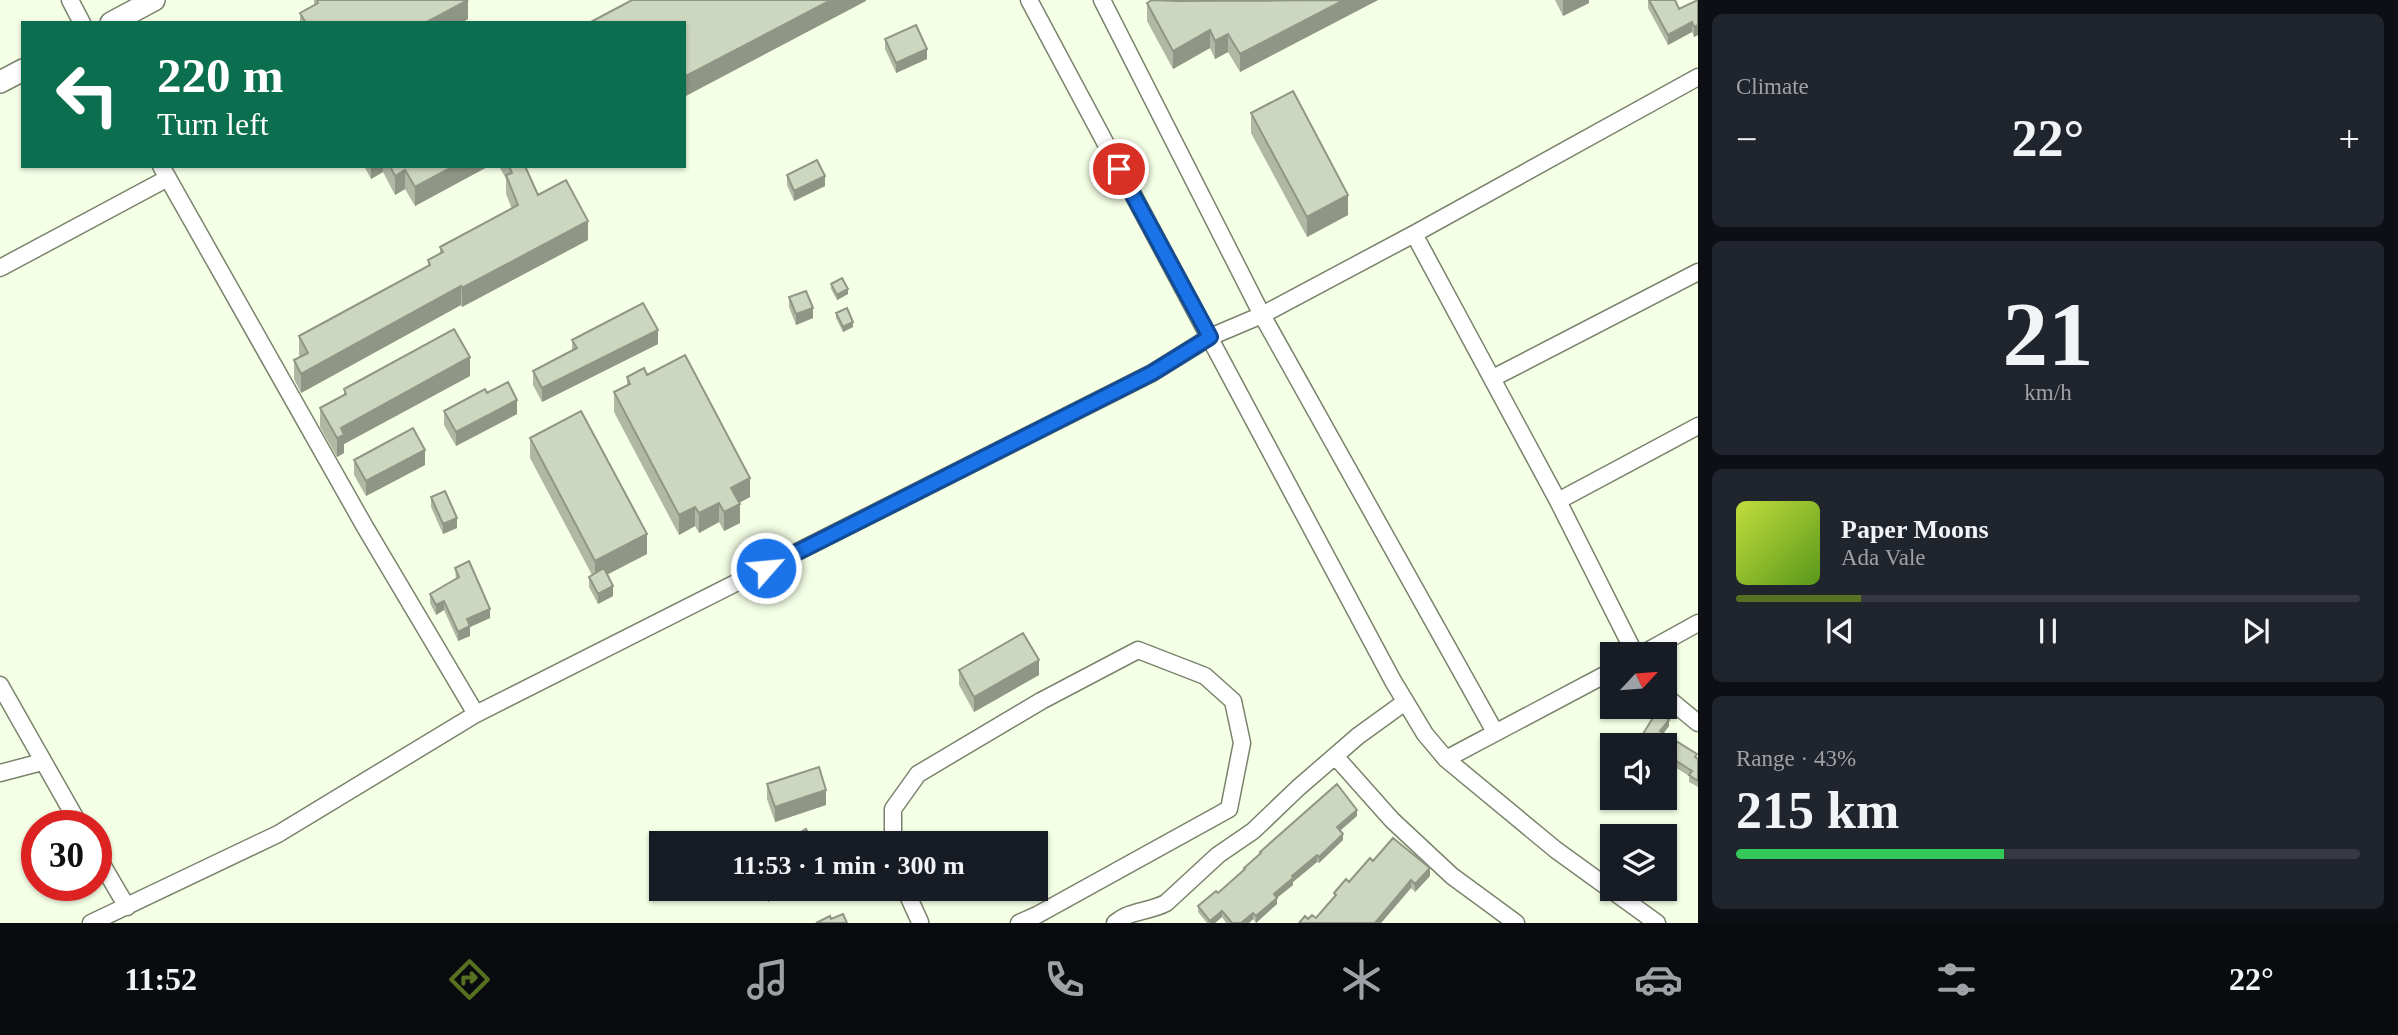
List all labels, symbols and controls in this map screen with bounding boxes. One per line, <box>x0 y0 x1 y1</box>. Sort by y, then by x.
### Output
text: 220 m <box>157 48 284 103</box>
icon: left <box>42 49 133 140</box>
text: Climate <box>1736 74 1809 99</box>
text: Turn left <box>157 106 269 142</box>
text: 22° <box>2012 110 2084 167</box>
text: − <box>1736 118 1757 160</box>
text: + <box>2339 118 2360 160</box>
pin <box>1089 139 1149 199</box>
icon: arrive <box>1100 150 1138 188</box>
text: 21 <box>2003 284 2094 385</box>
text: km/h <box>2024 380 2072 405</box>
text: Paper Moons <box>1841 515 1989 544</box>
position arrow <box>729 531 803 605</box>
text: Ada Vale <box>1841 545 1926 570</box>
icon: previous <box>1821 612 1859 650</box>
icon: pause <box>2029 612 2067 650</box>
icon: next <box>2237 612 2275 650</box>
north arrow <box>1600 642 1676 719</box>
map controls <box>1600 642 1677 901</box>
button: sound <box>1600 733 1677 810</box>
text: Range · 43% <box>1736 746 1856 771</box>
text: 215 km <box>1736 782 1899 839</box>
speed limit sign: 30 <box>21 810 112 901</box>
button: layers <box>1600 824 1677 901</box>
text: 11:53 · 1 min · 300 m <box>732 851 965 880</box>
icon: directions <box>445 955 494 1004</box>
icon: music <box>743 955 792 1004</box>
icon: phone <box>1040 955 1089 1004</box>
icon: climate <box>1337 955 1386 1004</box>
icon: car <box>1634 955 1683 1004</box>
icon: filters <box>1932 955 1981 1004</box>
text: 11:52 <box>124 961 197 997</box>
text: 22° <box>2229 961 2274 997</box>

